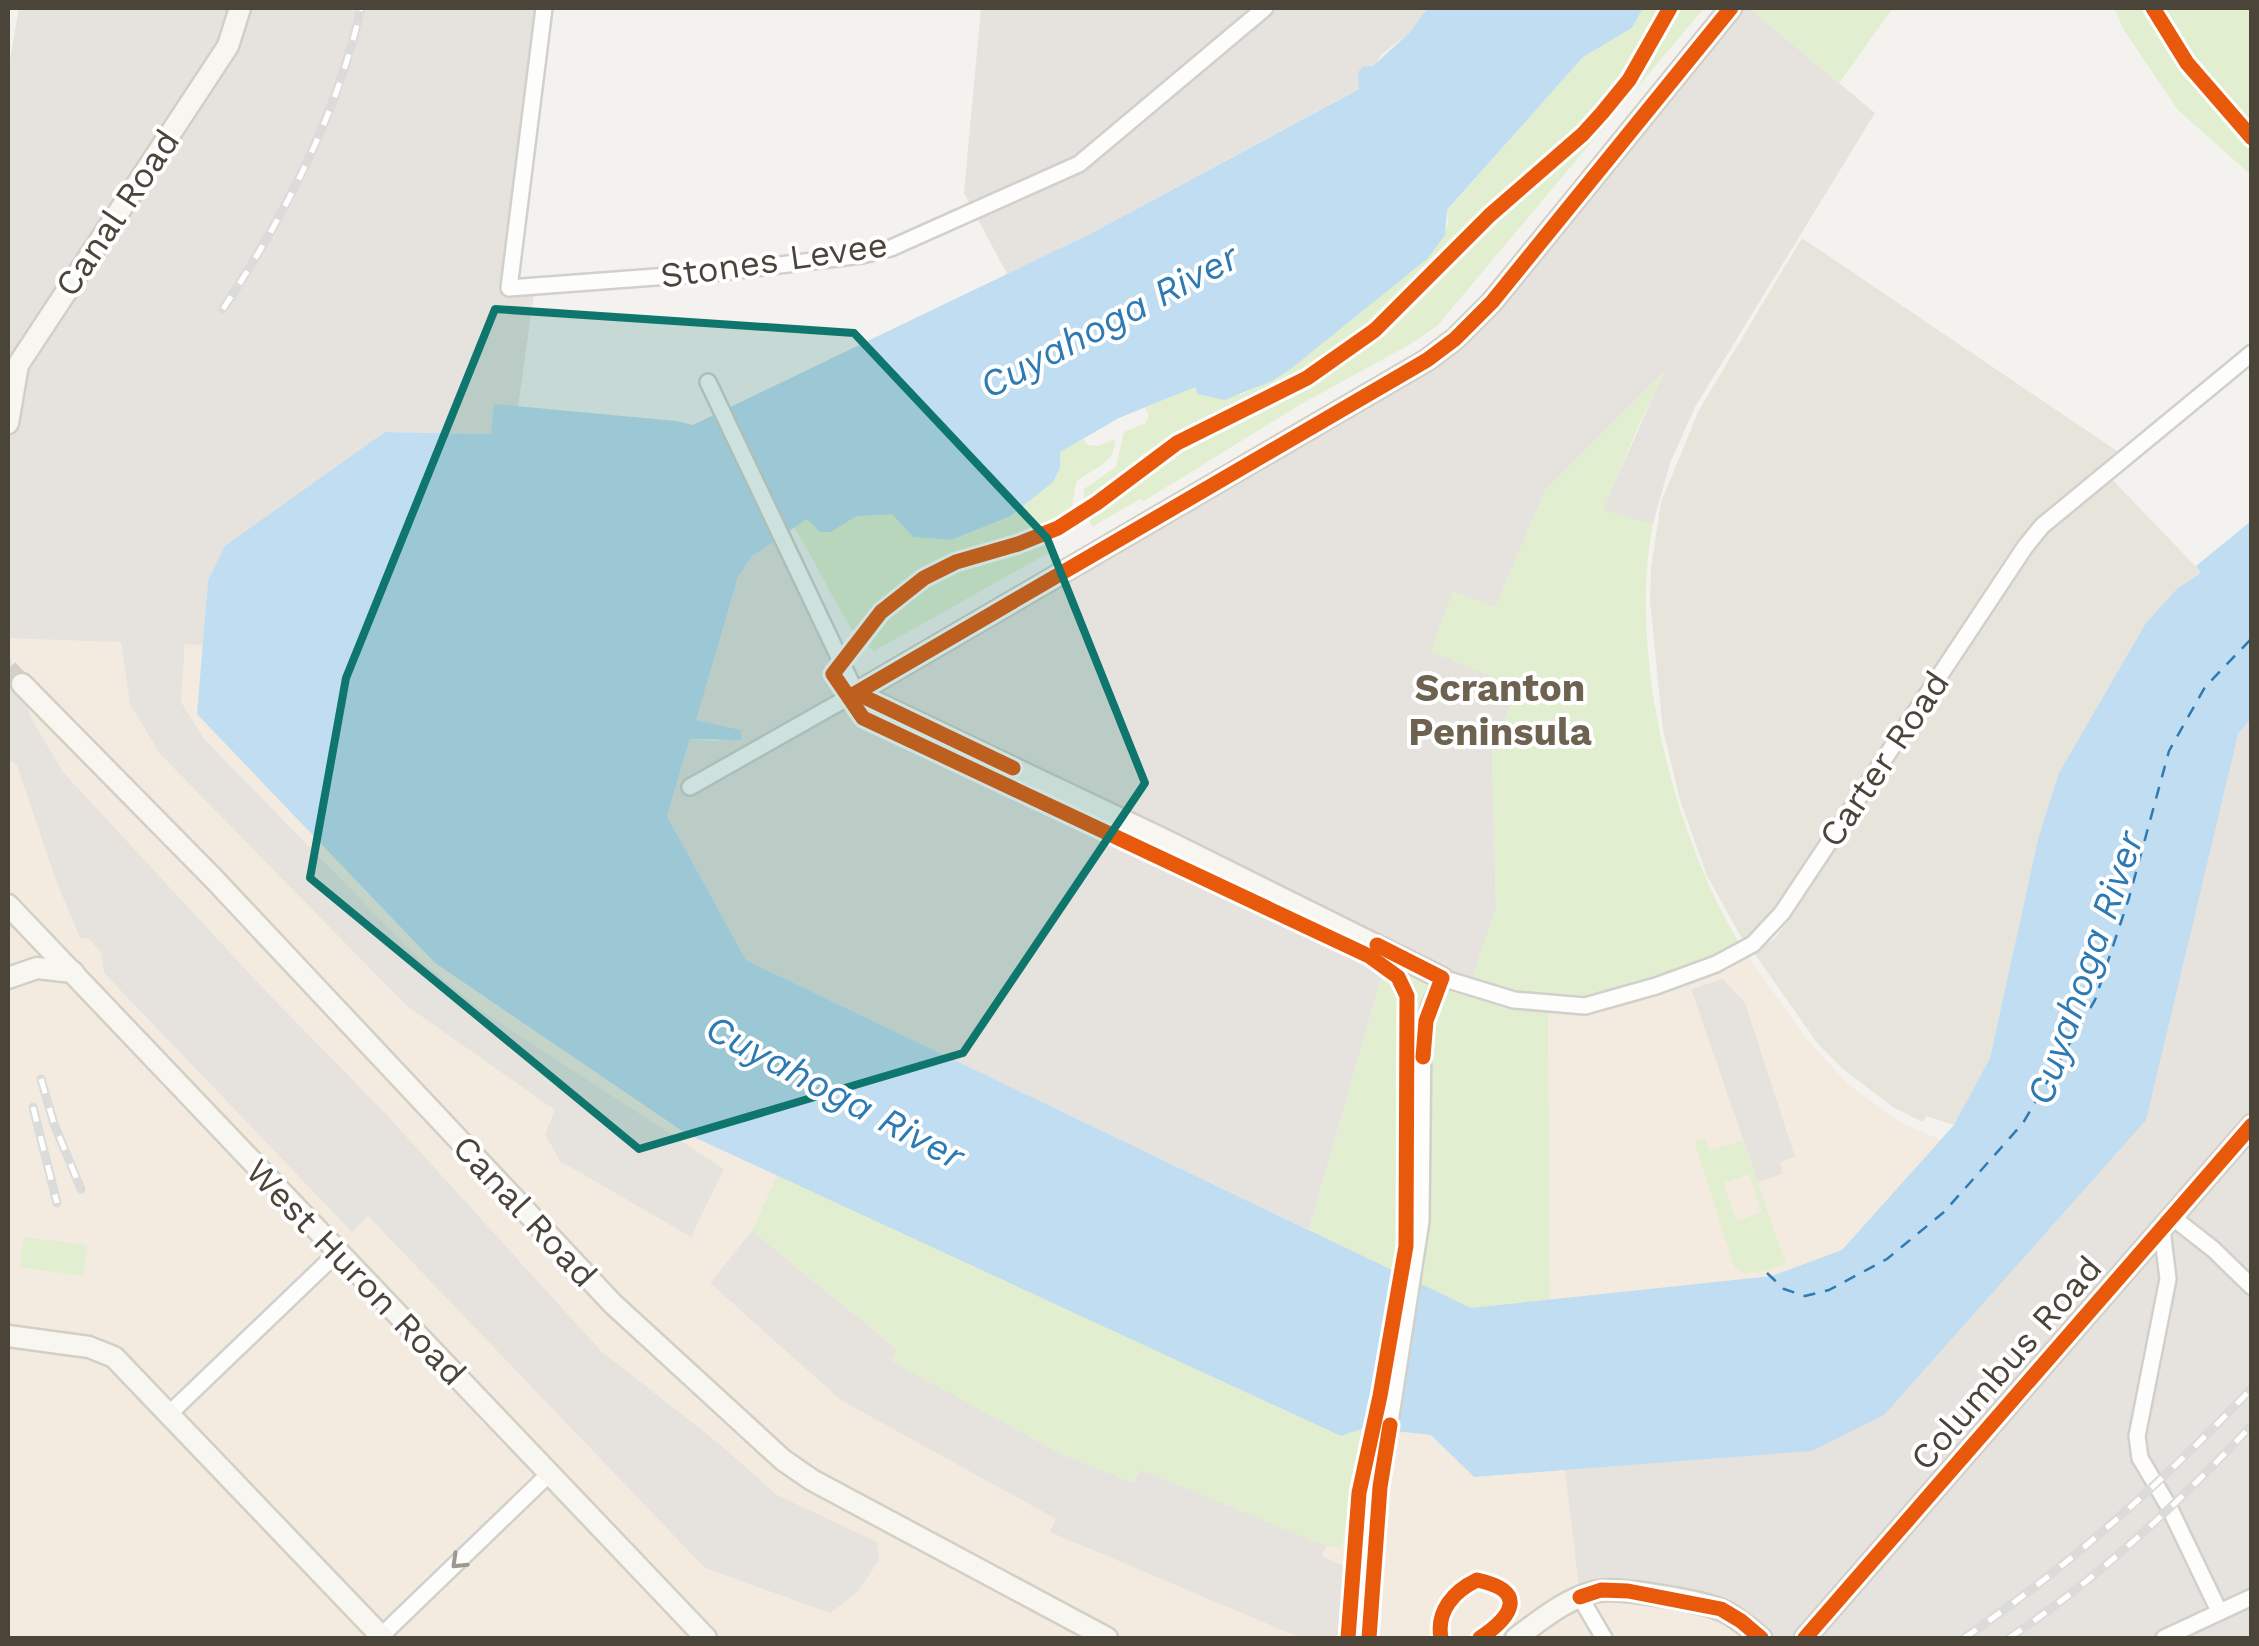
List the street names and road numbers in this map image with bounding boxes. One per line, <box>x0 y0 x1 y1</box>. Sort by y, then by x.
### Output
street label: Canal Road <box>46 122 188 304</box>
street label: Stones Levee <box>658 223 890 297</box>
street label: Carter Road <box>1810 663 1958 855</box>
street label: Canal Road <box>444 1126 606 1296</box>
street label: West Huron Road <box>237 1150 475 1394</box>
street label: Columbus Road <box>1902 1247 2110 1479</box>

